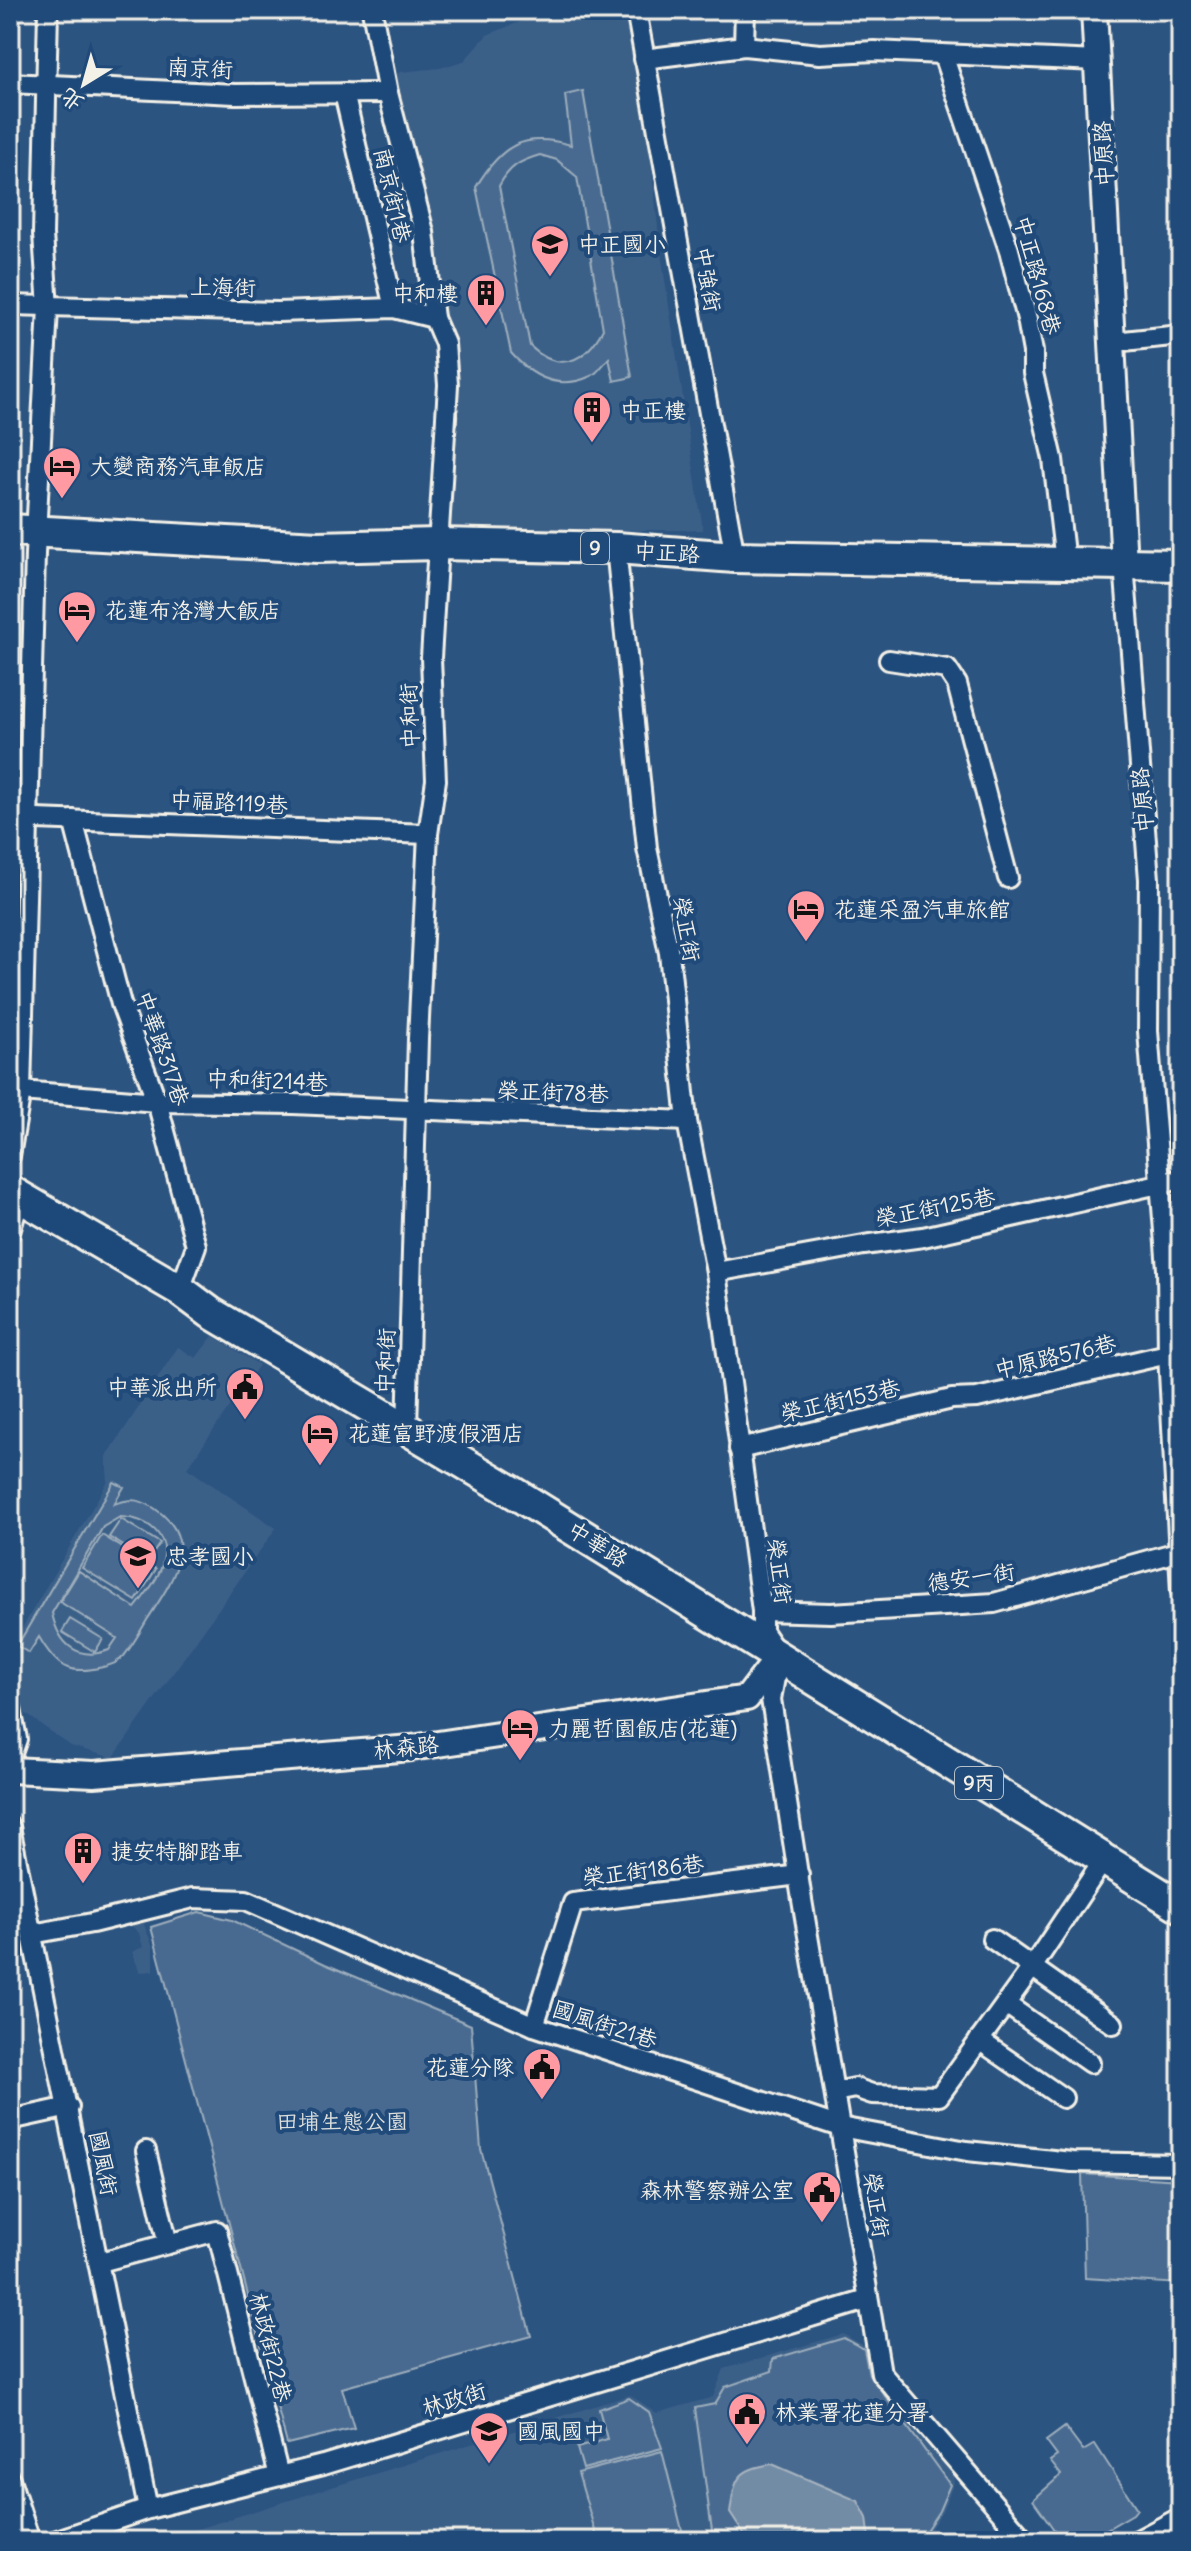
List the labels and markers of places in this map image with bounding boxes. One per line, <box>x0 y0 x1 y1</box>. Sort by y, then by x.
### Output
school or university icon: 中正國小 <box>529 223 571 278</box>
place label: 中正國小 <box>578 230 666 258</box>
building icon: 中和樓 <box>465 272 507 327</box>
place label: 中和樓 <box>392 279 458 307</box>
building icon: 中正樓 <box>571 389 613 444</box>
place label: 中正樓 <box>620 396 686 424</box>
hotel icon: 大變商務汽車飯店 <box>41 445 83 500</box>
place label: 大變商務汽車飯店 <box>90 452 266 480</box>
hotel icon: 花蓮布洛灣大飯店 <box>56 589 98 644</box>
place label: 花蓮布洛灣大飯店 <box>105 596 281 624</box>
hotel icon: 花蓮采盈汽車旅館 <box>785 888 827 943</box>
place label: 花蓮采盈汽車旅館 <box>834 895 1010 923</box>
public building icon: 中華派出所 <box>224 1366 266 1421</box>
place label: 中華派出所 <box>107 1373 217 1401</box>
hotel icon: 花蓮富野渡假酒店 <box>299 1412 341 1467</box>
place label: 花蓮富野渡假酒店 <box>348 1419 524 1447</box>
school or university icon: 忠孝國小 <box>117 1535 159 1590</box>
place label: 忠孝國小 <box>166 1542 254 1570</box>
hotel icon: 力麗哲園飯店(花蓮) <box>499 1707 541 1762</box>
place label: 力麗哲園飯店(花蓮) <box>548 1714 737 1742</box>
building icon: 捷安特腳踏車 <box>62 1830 104 1885</box>
place label: 捷安特腳踏車 <box>111 1837 243 1865</box>
public building icon: 花蓮分隊 <box>521 2046 563 2101</box>
place label: 花蓮分隊 <box>426 2053 514 2081</box>
public building icon: 森林警察辦公室 <box>801 2169 843 2224</box>
place label: 森林警察辦公室 <box>640 2176 794 2204</box>
public building icon: 林業署花蓮分署 <box>726 2391 768 2446</box>
place label: 林業署花蓮分署 <box>775 2398 929 2426</box>
school or university icon: 國風國中 <box>468 2410 510 2465</box>
place label: 國風國中 <box>517 2417 605 2445</box>

